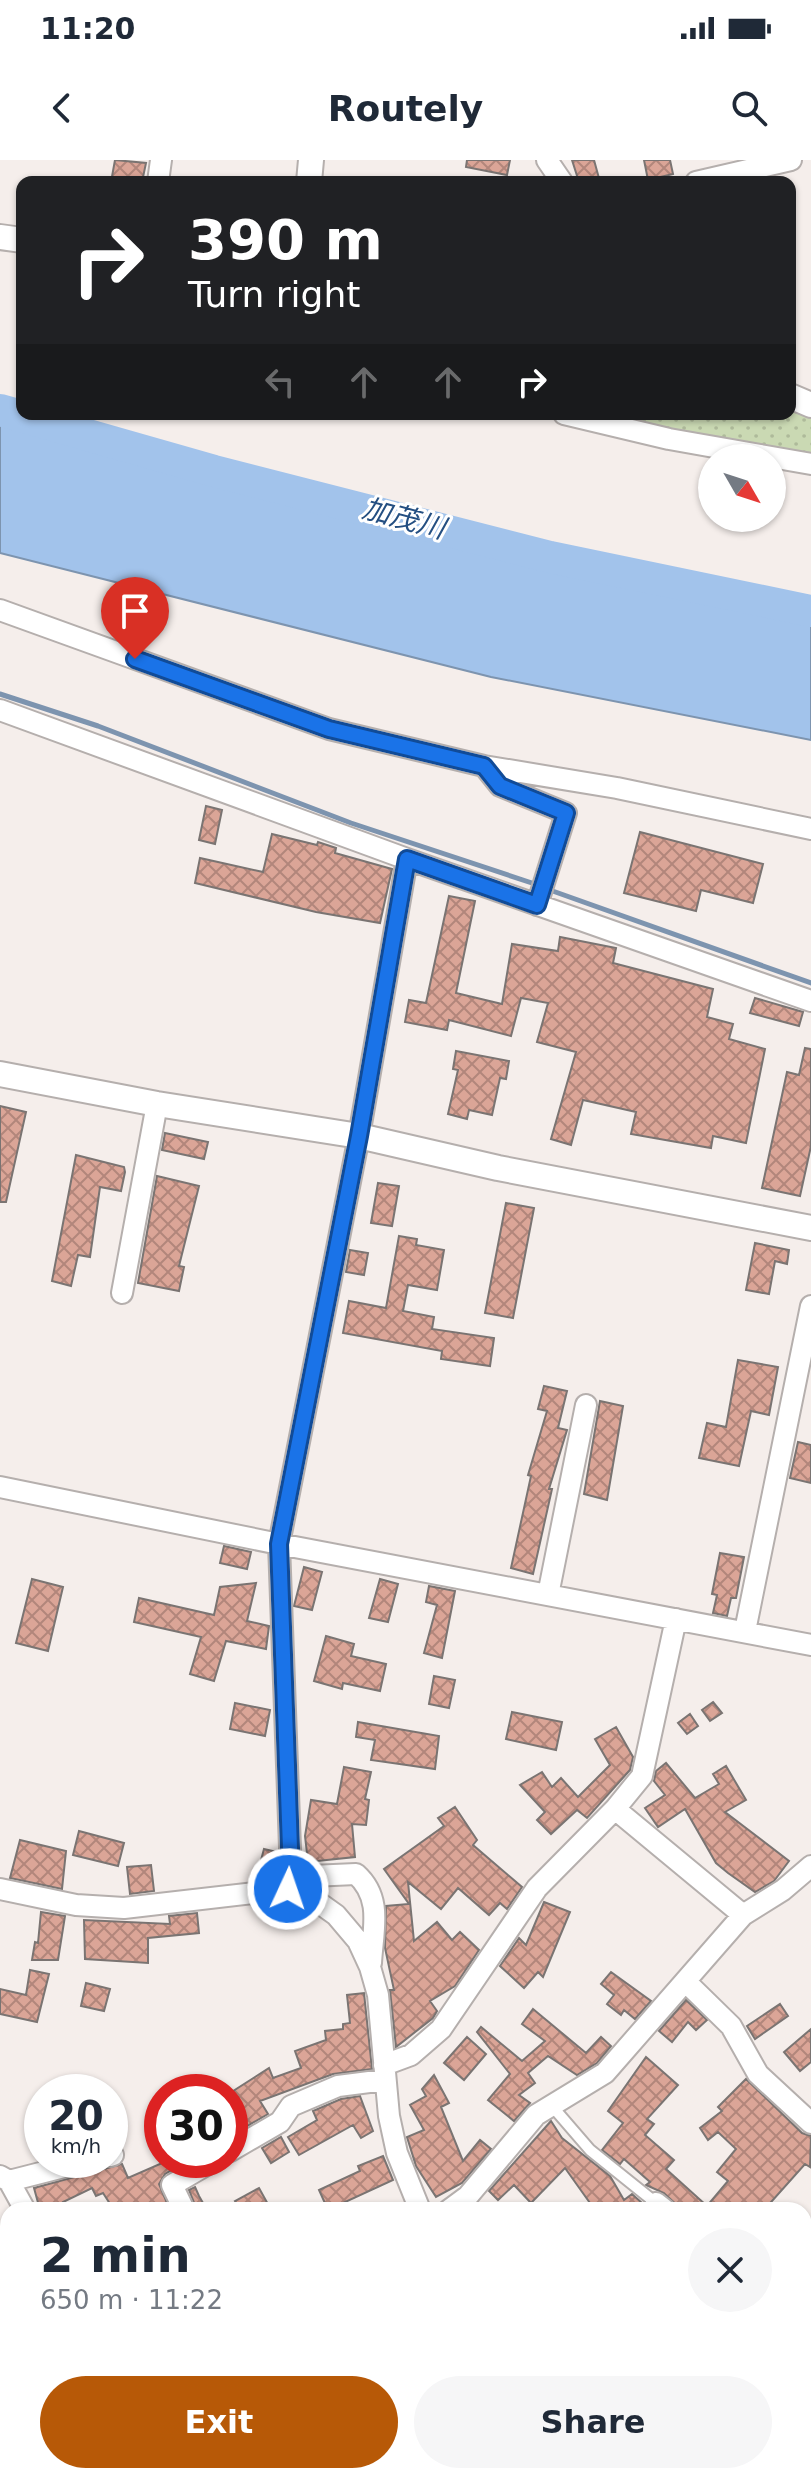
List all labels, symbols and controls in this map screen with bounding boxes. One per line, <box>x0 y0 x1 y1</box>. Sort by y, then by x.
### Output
text: 11:20 <box>40 11 136 46</box>
icon: back <box>40 86 84 130</box>
icon: search <box>727 86 771 130</box>
text: Routely <box>328 88 483 129</box>
text: 390 m <box>188 207 383 272</box>
icon: right <box>56 208 160 312</box>
text: Turn right <box>188 274 360 315</box>
icon: left <box>258 360 302 404</box>
icon: ahead <box>342 360 386 404</box>
icon: ahead <box>426 360 470 404</box>
icon: right <box>510 360 554 404</box>
north arrow <box>698 444 786 532</box>
map controls <box>698 444 786 532</box>
water label: 加茂川 <box>359 492 452 546</box>
pin <box>101 577 169 659</box>
icon: arrive <box>113 589 157 633</box>
position arrow <box>246 1847 330 1931</box>
speed limit sign: 30 <box>144 2074 248 2178</box>
text: 20 <box>48 2093 104 2139</box>
text: km/h <box>51 2134 101 2158</box>
text: 2 min <box>40 2227 191 2283</box>
button: close <box>688 2228 772 2312</box>
text: 650 m · 11:22 <box>40 2285 223 2315</box>
button: Exit <box>40 2376 398 2468</box>
button: Share <box>414 2376 772 2468</box>

